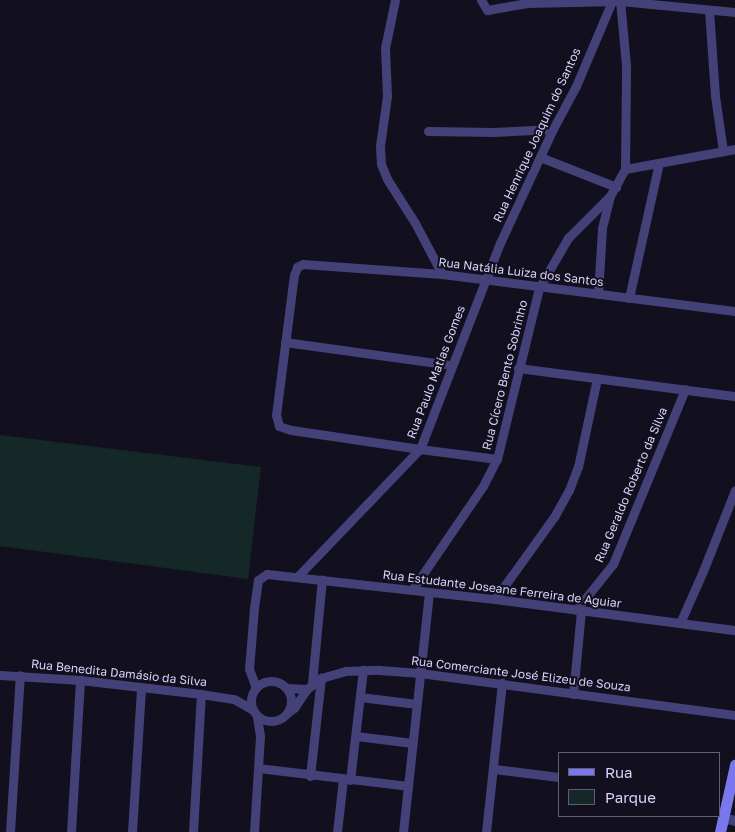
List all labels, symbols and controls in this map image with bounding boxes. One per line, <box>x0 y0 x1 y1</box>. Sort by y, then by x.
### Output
street label: Rua Henrique Joaquim do Santos <box>490 46 584 224</box>
street label: Rua Natália Luiza dos Santos <box>438 255 604 289</box>
street label: Rua Cícero Bento Sobrinho <box>479 299 531 451</box>
street label: Rua Paulo Matias Gomes <box>404 303 468 441</box>
street label: Rua Geraldo Roberto da Silva <box>592 405 670 565</box>
street label: Rua Estudante Joseane Ferreira de Aguiar <box>382 567 622 611</box>
street label: Rua Comerciante José Elizeu de Souza <box>410 653 632 695</box>
street label: Rua Benedita Damásio da Silva <box>30 657 208 689</box>
legend <box>558 752 720 817</box>
text: Rua <box>605 763 632 781</box>
text: Parque <box>605 788 656 806</box>

